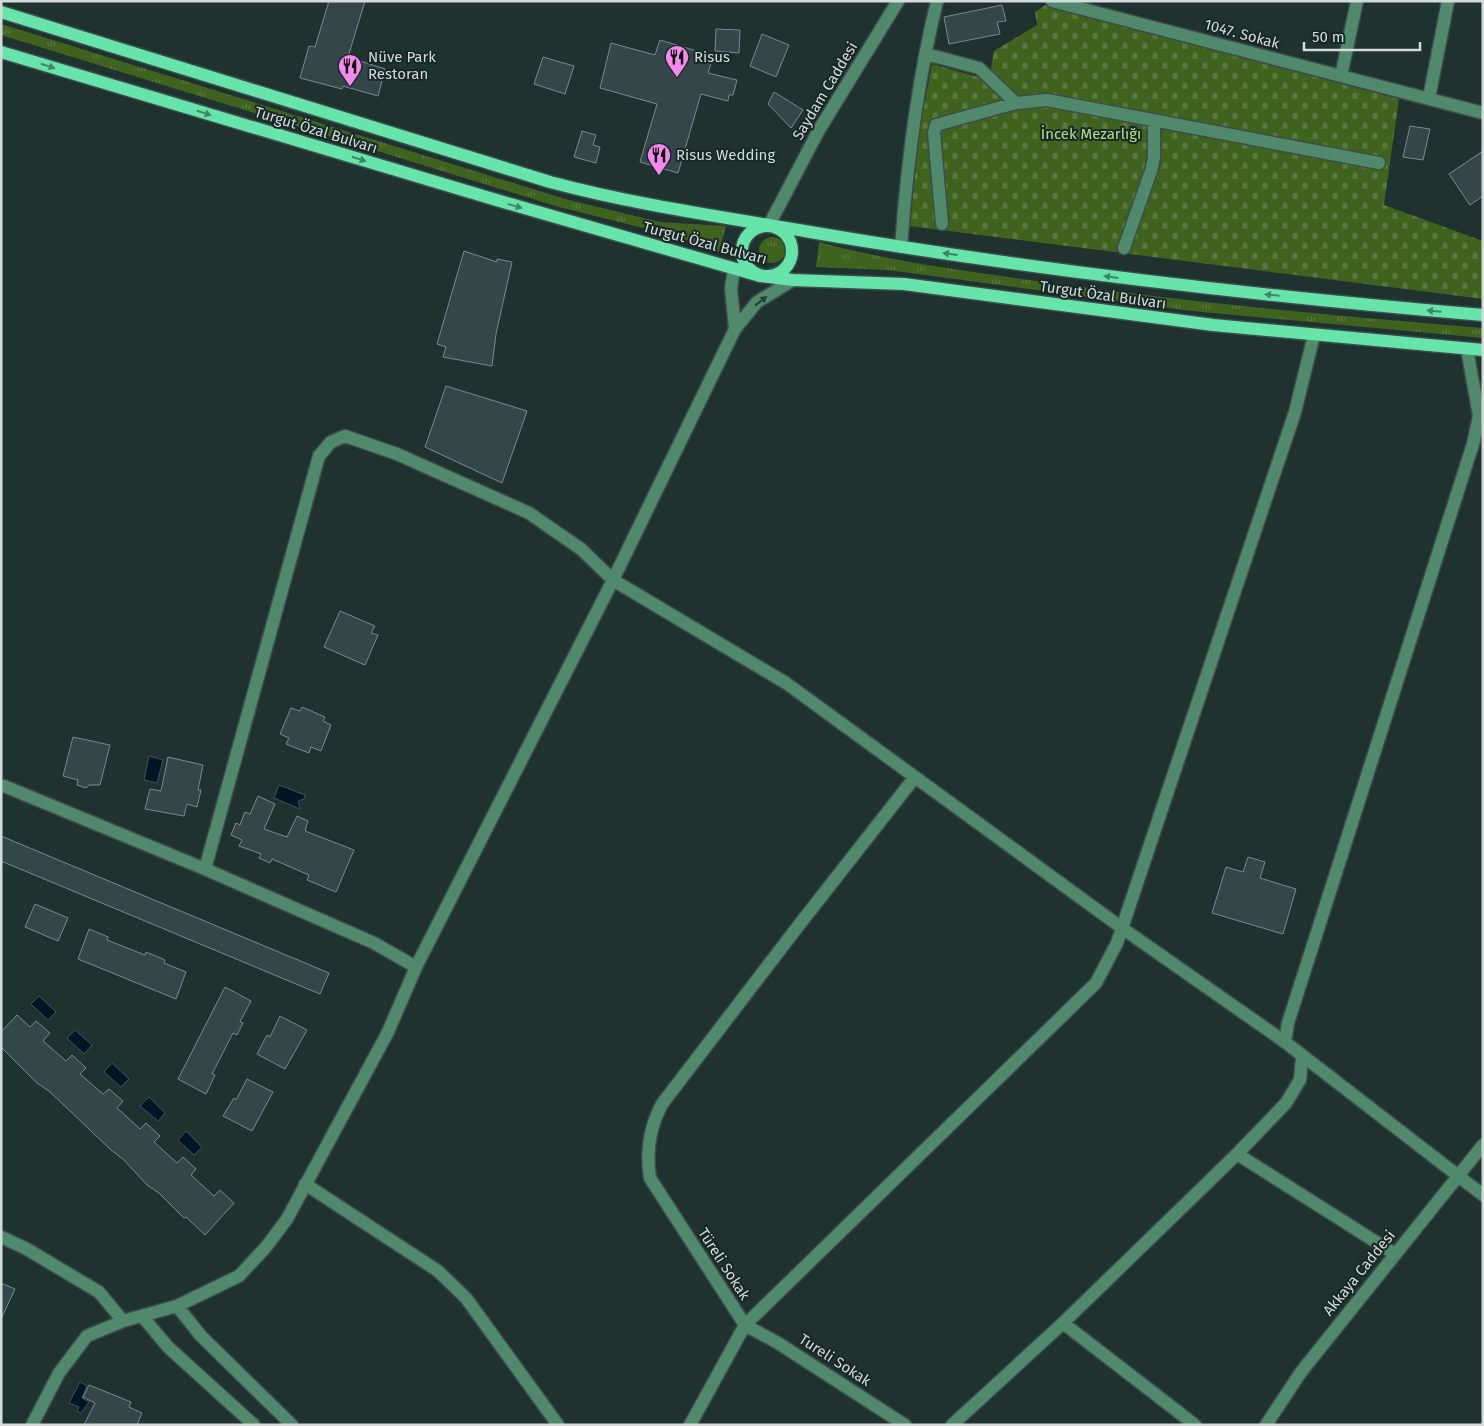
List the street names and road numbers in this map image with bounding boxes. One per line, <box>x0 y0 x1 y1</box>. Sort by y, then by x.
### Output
street label: 1047. Sokak <box>1203 15 1282 53</box>
street label: Saydam Caddesi <box>789 39 861 143</box>
street label: Turgut Özal Bulvarı <box>252 103 380 157</box>
street label: Turgut Özal Bulvarı <box>641 218 769 268</box>
street label: Turgut Özal Bulvarı <box>1039 277 1167 313</box>
street label: Türeli Sokak <box>694 1225 754 1304</box>
street label: Akkaya Caddesi <box>1319 1227 1399 1319</box>
street label: Tureli Sokak <box>796 1330 875 1390</box>

